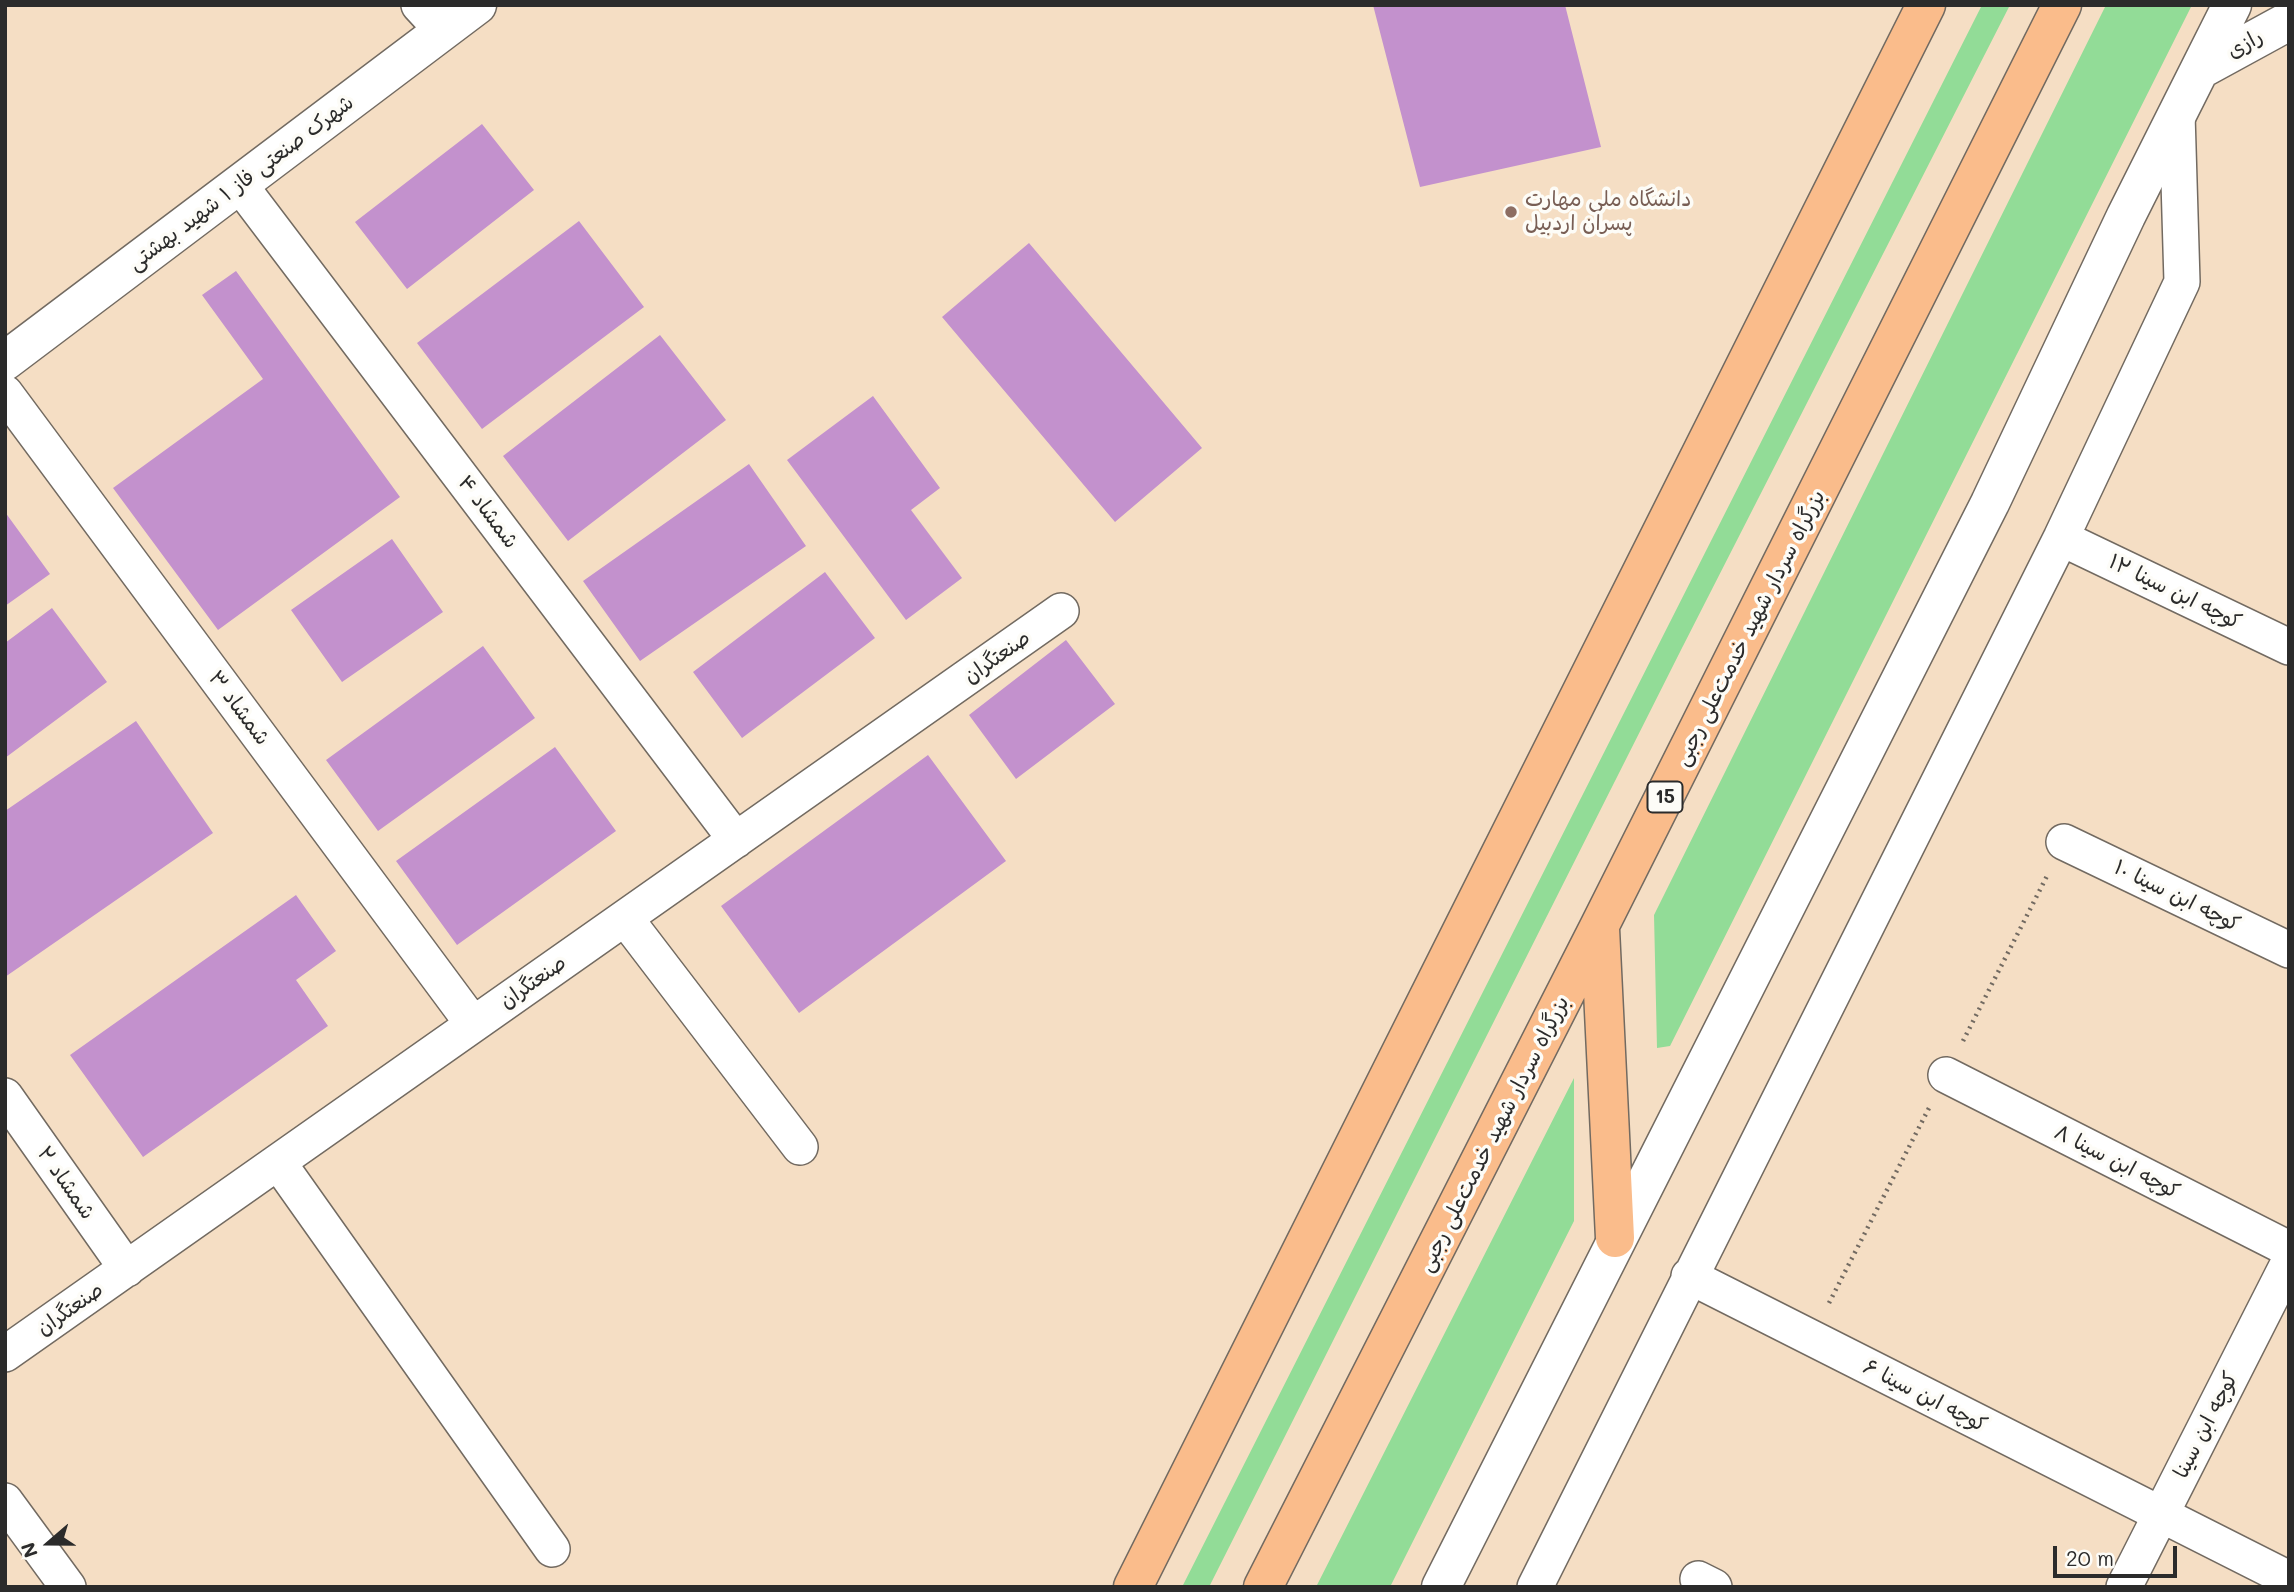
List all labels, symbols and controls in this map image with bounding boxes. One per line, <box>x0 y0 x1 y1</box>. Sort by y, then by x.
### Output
street label: رازی <box>2223 24 2267 64</box>
street label: شهرک صنعتی فاز ۱ شهید بهشتی <box>123 90 359 276</box>
place label: دانشگاه ملی مهارت پسران اردبیل <box>1525 187 1691 237</box>
marker: دانشگاه ملی مهارت پسران اردبیل <box>1503 204 1519 220</box>
street label: شمشاد ۴ <box>452 470 524 554</box>
street label: بزرگراه سردار شهید خدمت‌علی رجبی <box>1669 486 1831 770</box>
street label: کوچه ابن سینا ۱۲ <box>2104 549 2246 635</box>
street label: صنعتگران <box>959 625 1035 689</box>
street label: شمشاد ۳ <box>203 666 275 750</box>
road number: 15 <box>1648 782 1682 812</box>
street label: کوچه ابن سینا ۱۰ <box>2110 855 2244 937</box>
street label: صنعتگران <box>495 950 571 1014</box>
street label: بزرگراه سردار شهید خدمت‌علی رجبی <box>1413 992 1575 1276</box>
street label: کوچه ابن سینا ۸ <box>2050 1120 2184 1204</box>
street label: شمشاد ۲ <box>32 1142 100 1224</box>
street label: صنعتگران <box>32 1277 108 1341</box>
street label: کوچه ابن سینا ۶ <box>1859 1354 1991 1438</box>
street label: کوچه ابن سینا <box>2168 1368 2244 1482</box>
north arrow <box>14 1508 84 1578</box>
scale bar <box>2056 1532 2180 1576</box>
text: N <box>15 1539 43 1561</box>
text: 20 m <box>2066 1544 2114 1571</box>

